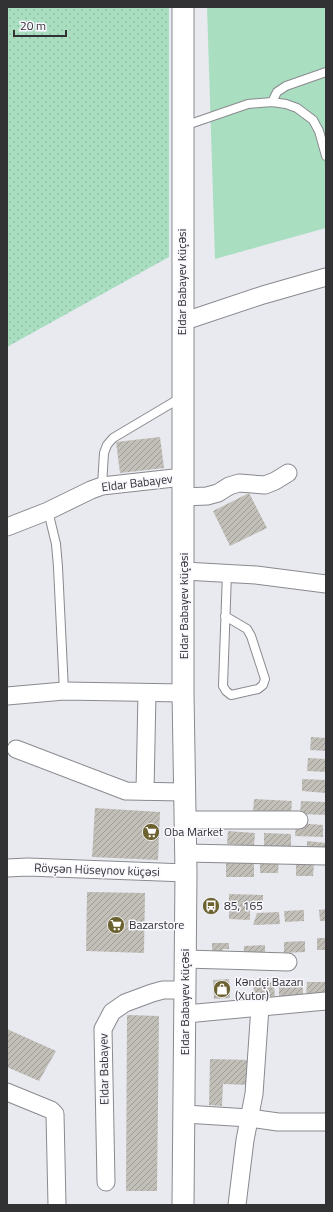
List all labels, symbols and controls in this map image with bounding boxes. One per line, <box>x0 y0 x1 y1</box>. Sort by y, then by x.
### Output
scale bar <box>14 12 66 38</box>
text: 20 m <box>20 16 46 35</box>
street label: Eldar Babayev küçəsi <box>172 229 191 335</box>
street label: Eldar Babayev <box>100 469 174 496</box>
street label: Eldar Babayev küçəsi <box>174 553 193 659</box>
supermarket icon: Oba Market <box>141 822 161 842</box>
place label: Oba Market <box>164 822 224 841</box>
street label: Rövşən Hüseynov küçəsi <box>34 858 160 881</box>
bus stop icon: 85, 165 <box>201 896 221 916</box>
place label: 85, 165 <box>224 896 263 915</box>
supermarket icon: Bazarstore <box>106 915 126 935</box>
place label: Bazarstore <box>129 915 184 934</box>
street label: Eldar Babayev küçəsi <box>175 949 194 1055</box>
place label: Kəndçi Bazarı (Xutor) <box>235 972 303 1005</box>
shop icon: Kəndçi Bazarı (Xutor) <box>212 979 232 999</box>
street label: Eldar Babayev <box>93 1033 114 1105</box>

